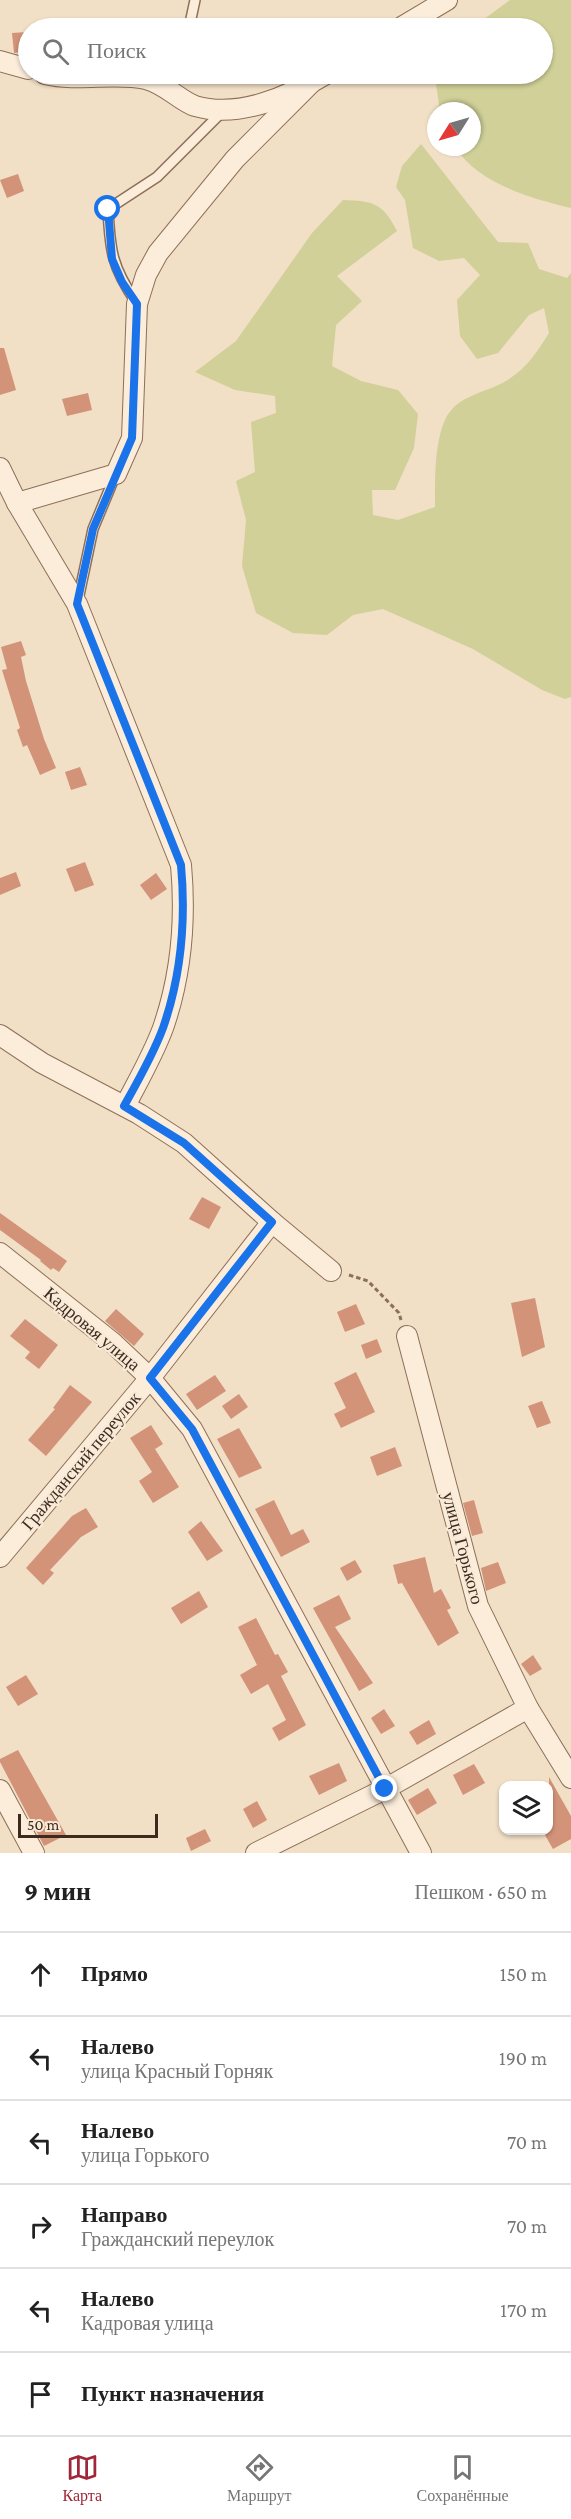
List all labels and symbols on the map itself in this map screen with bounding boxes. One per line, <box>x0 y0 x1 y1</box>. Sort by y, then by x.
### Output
north arrow <box>427 102 481 156</box>
route start <box>94 195 120 221</box>
street label: Кадровая улица <box>40 1283 144 1375</box>
street label: Гражданский переулок <box>17 1388 145 1534</box>
street label: улица Горького <box>438 1490 488 1606</box>
route end <box>371 1775 397 1801</box>
scale bar <box>18 1811 158 1838</box>

